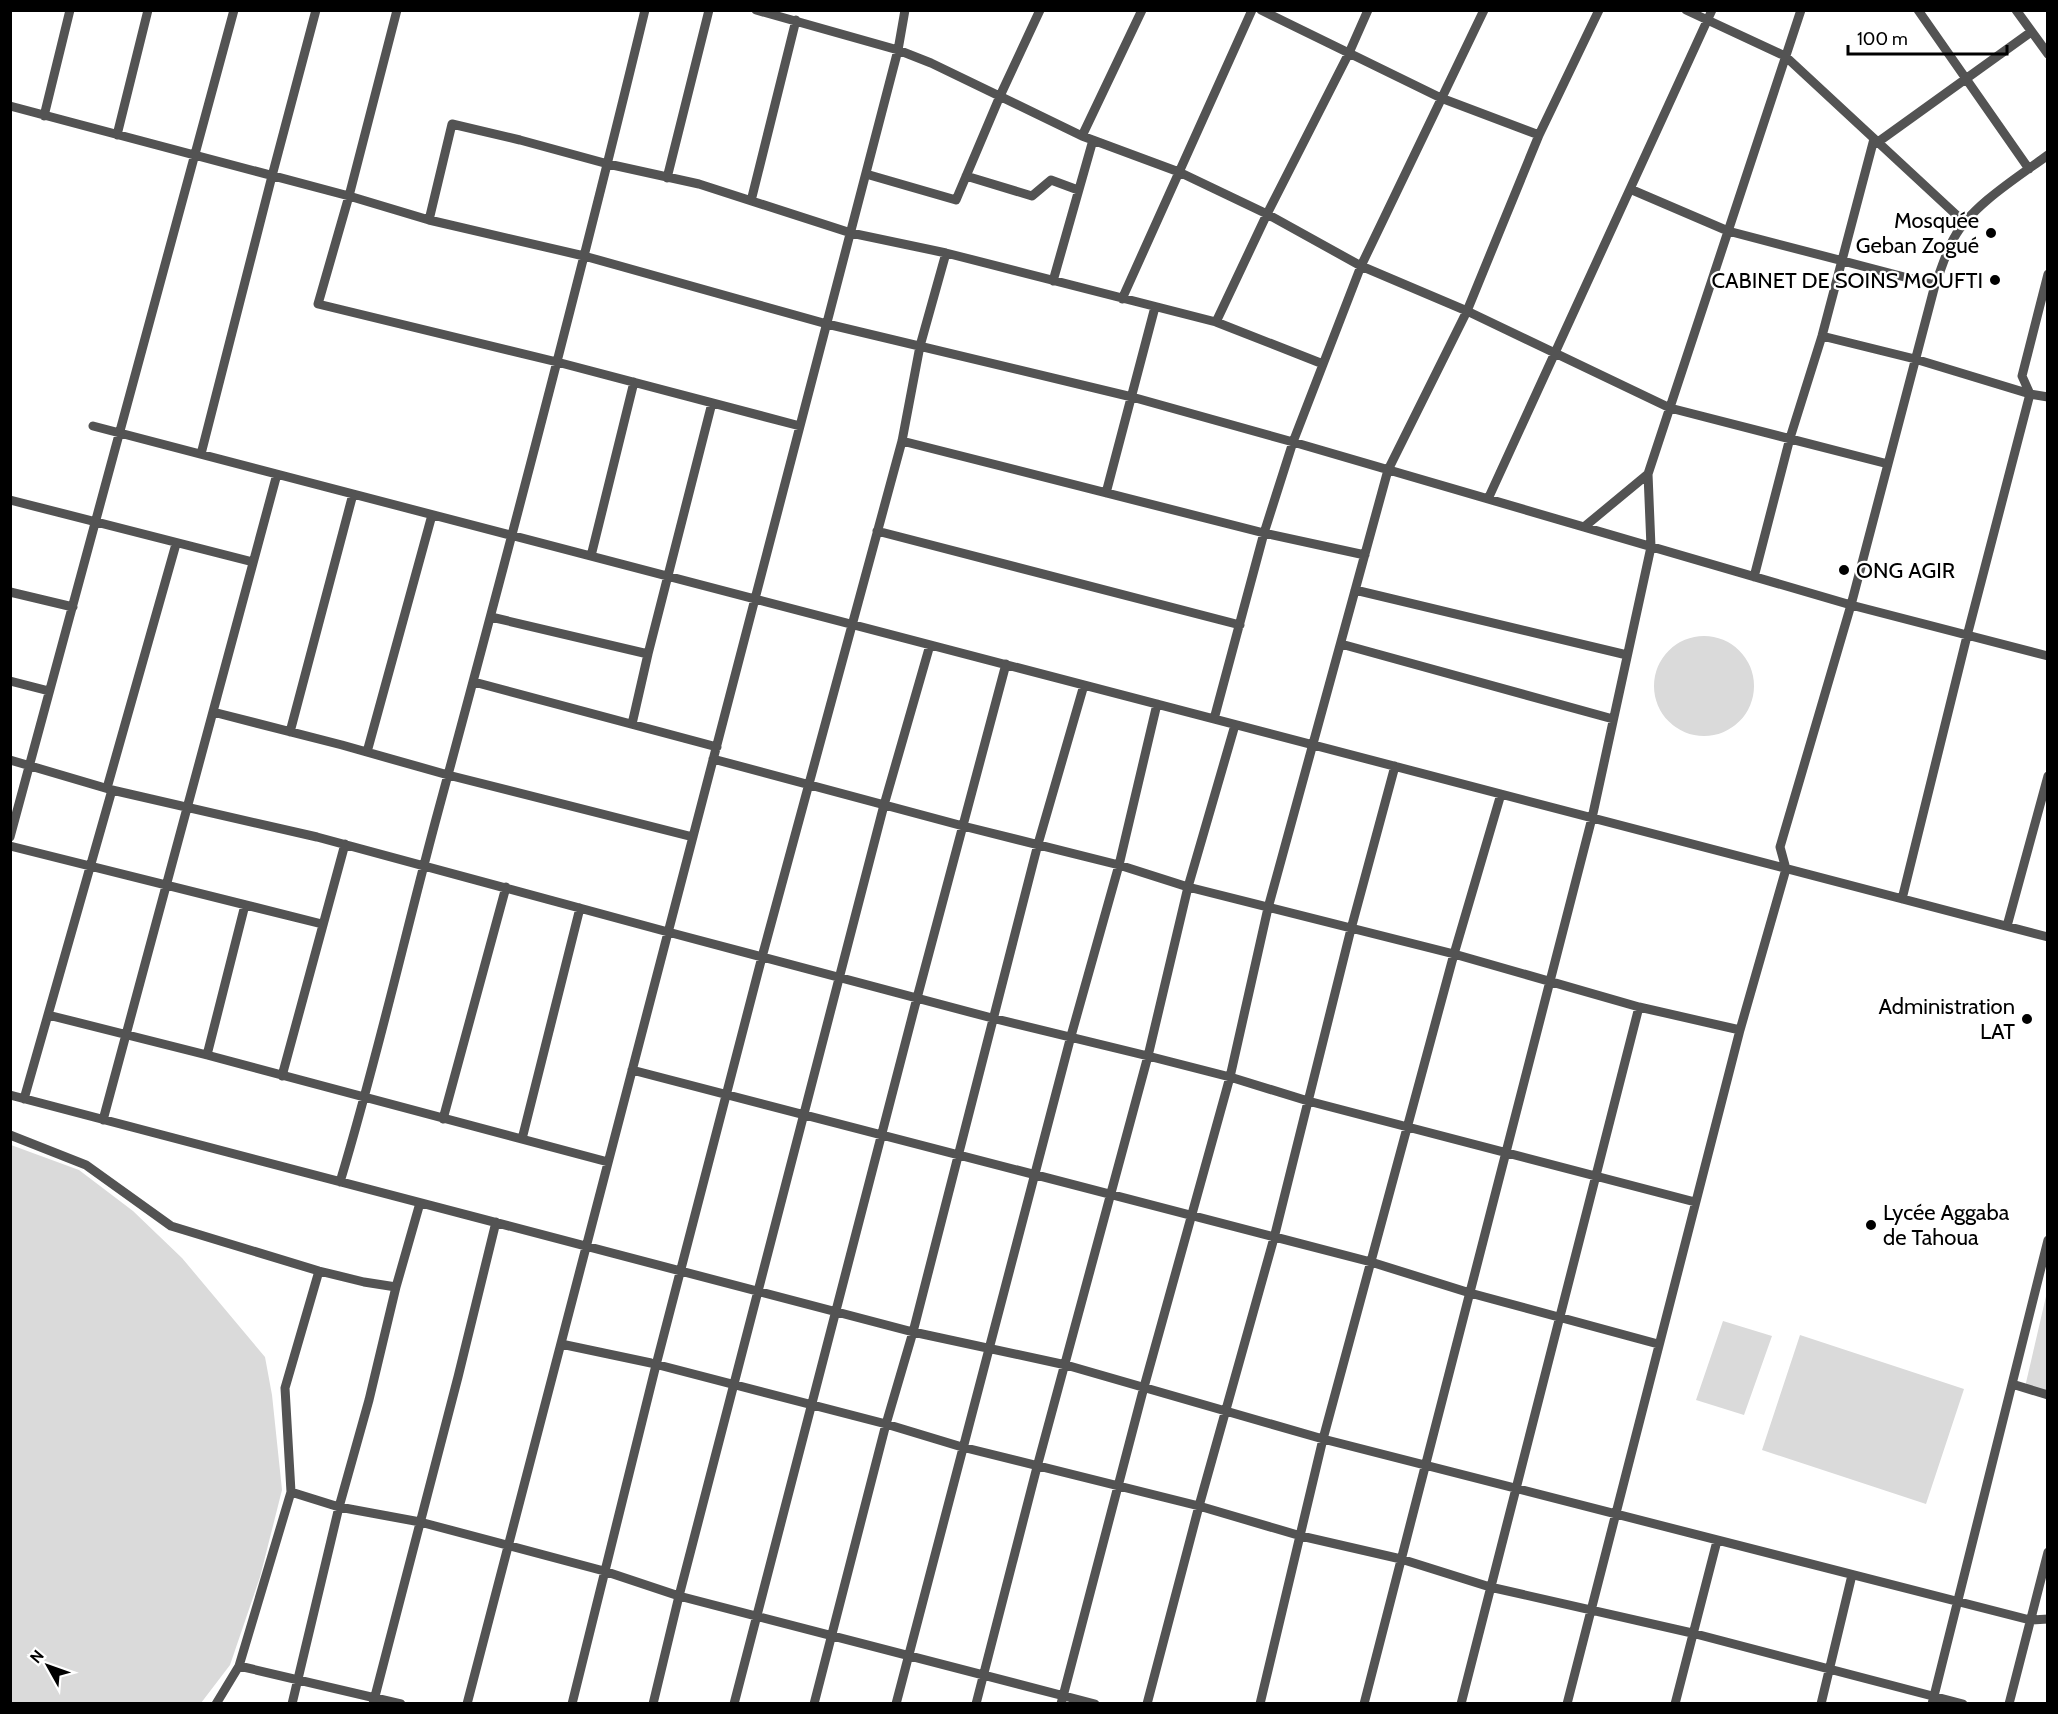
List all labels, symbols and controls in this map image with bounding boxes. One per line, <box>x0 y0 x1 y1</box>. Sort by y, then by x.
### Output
scale bar <box>1848 18 2007 56</box>
text: 100 m <box>1857 28 1908 50</box>
place label: Mosquée Geban Zogué <box>1856 207 1979 259</box>
marker: Mosquée Geban Zogué <box>1984 226 1998 240</box>
place label: CABINET DE SOINS MOUFTI <box>1711 267 1983 294</box>
marker: CABINET DE SOINS MOUFTI <box>1988 273 2002 287</box>
place label: ONG AGIR <box>1856 557 1955 584</box>
marker: ONG AGIR <box>1837 563 1851 577</box>
place label: Administration LAT <box>1878 993 2015 1045</box>
marker: Administration LAT <box>2020 1012 2034 1026</box>
place label: Lycée Aggaba de Tahoua <box>1883 1199 2010 1251</box>
marker: Lycée Aggaba de Tahoua <box>1864 1218 1878 1232</box>
north arrow <box>18 1636 78 1696</box>
text: N <box>26 1646 48 1667</box>

